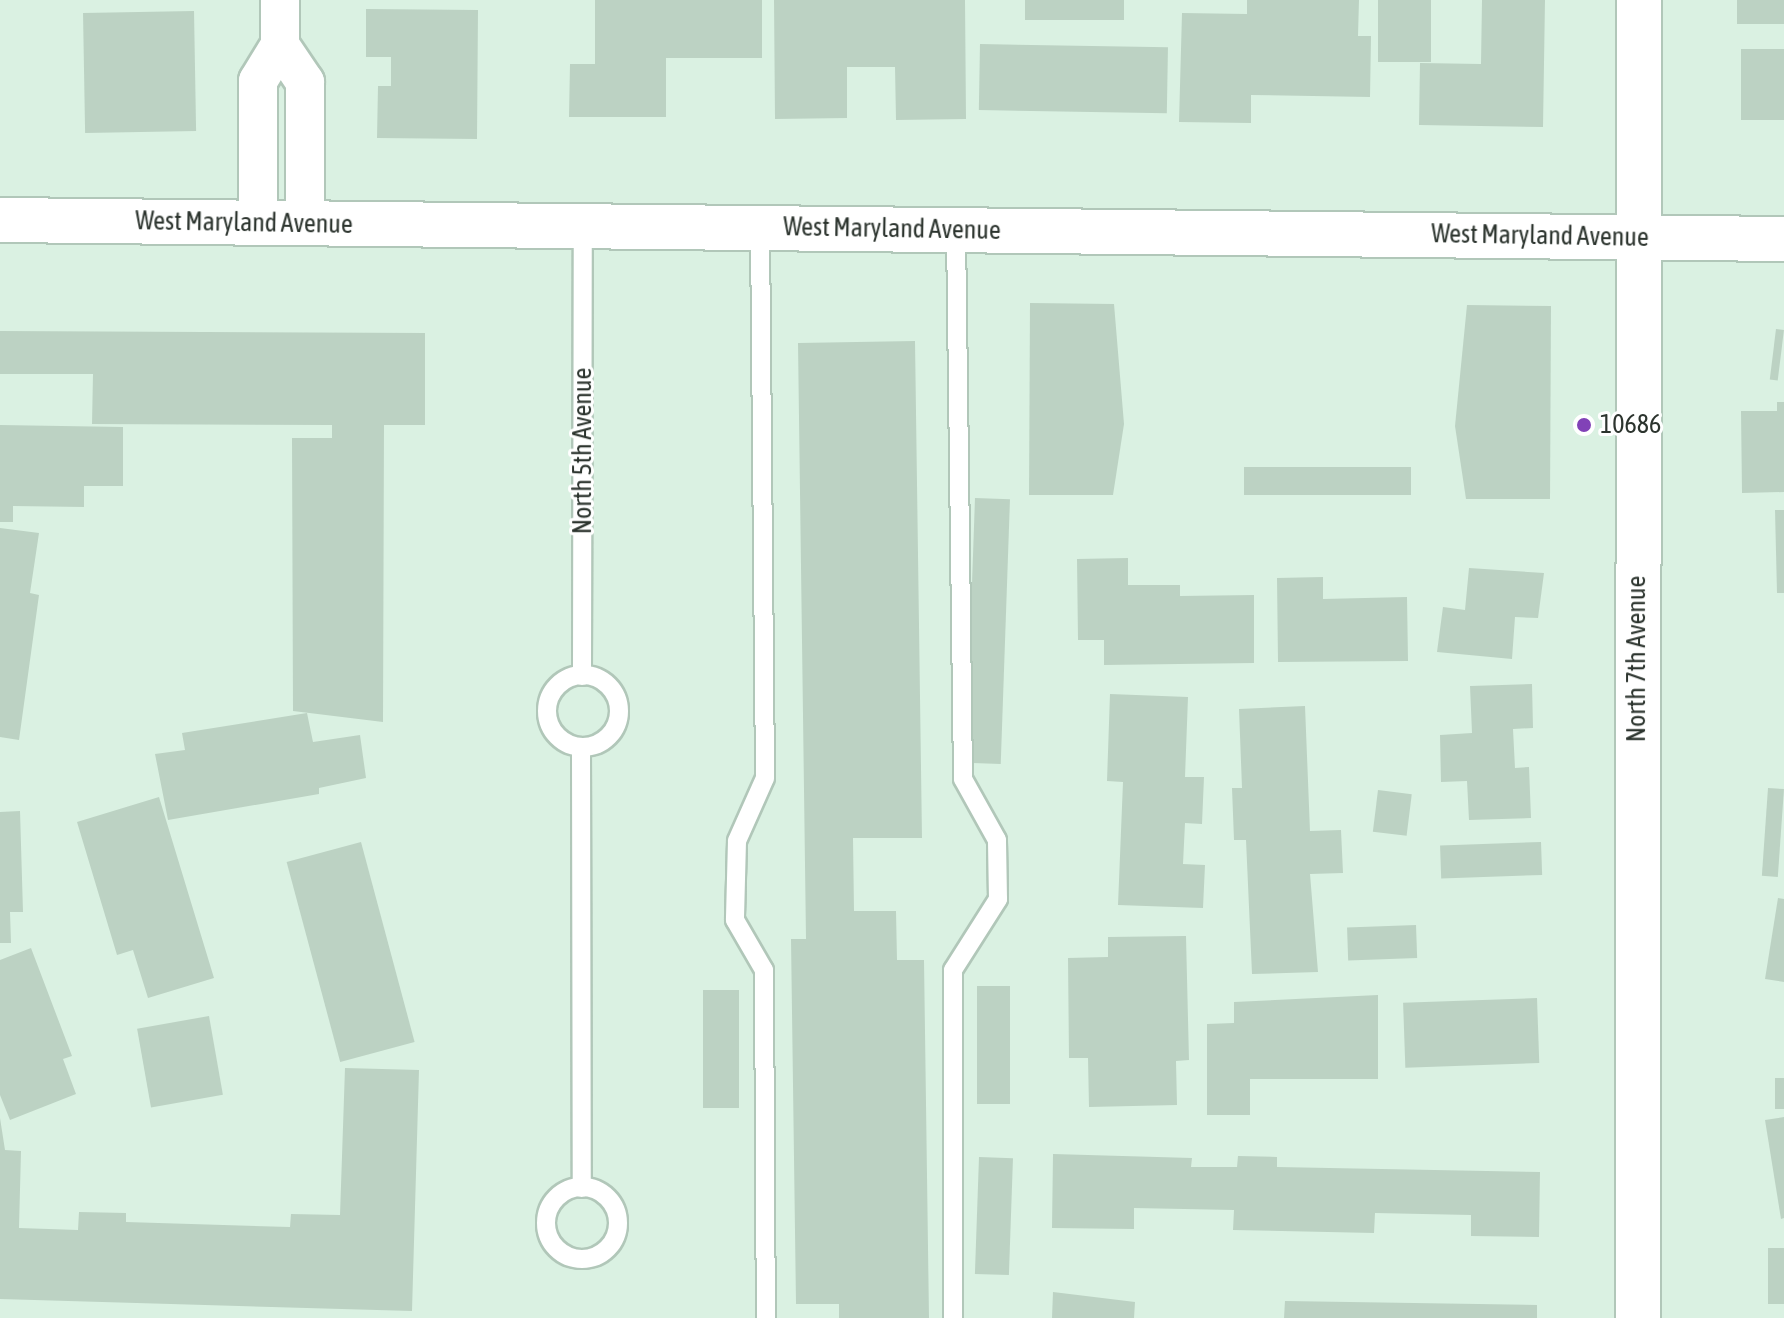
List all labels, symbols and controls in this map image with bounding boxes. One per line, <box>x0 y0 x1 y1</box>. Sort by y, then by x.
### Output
street label: West Maryland Avenue <box>135 206 353 240</box>
street label: West Maryland Avenue <box>783 212 1001 246</box>
street label: West Maryland Avenue <box>1431 219 1649 253</box>
street label: North 5th Avenue <box>567 368 599 534</box>
place label: 10686 <box>1600 409 1661 441</box>
marker: 10686 <box>1575 416 1593 434</box>
street label: North 7th Avenue <box>1621 576 1653 742</box>

